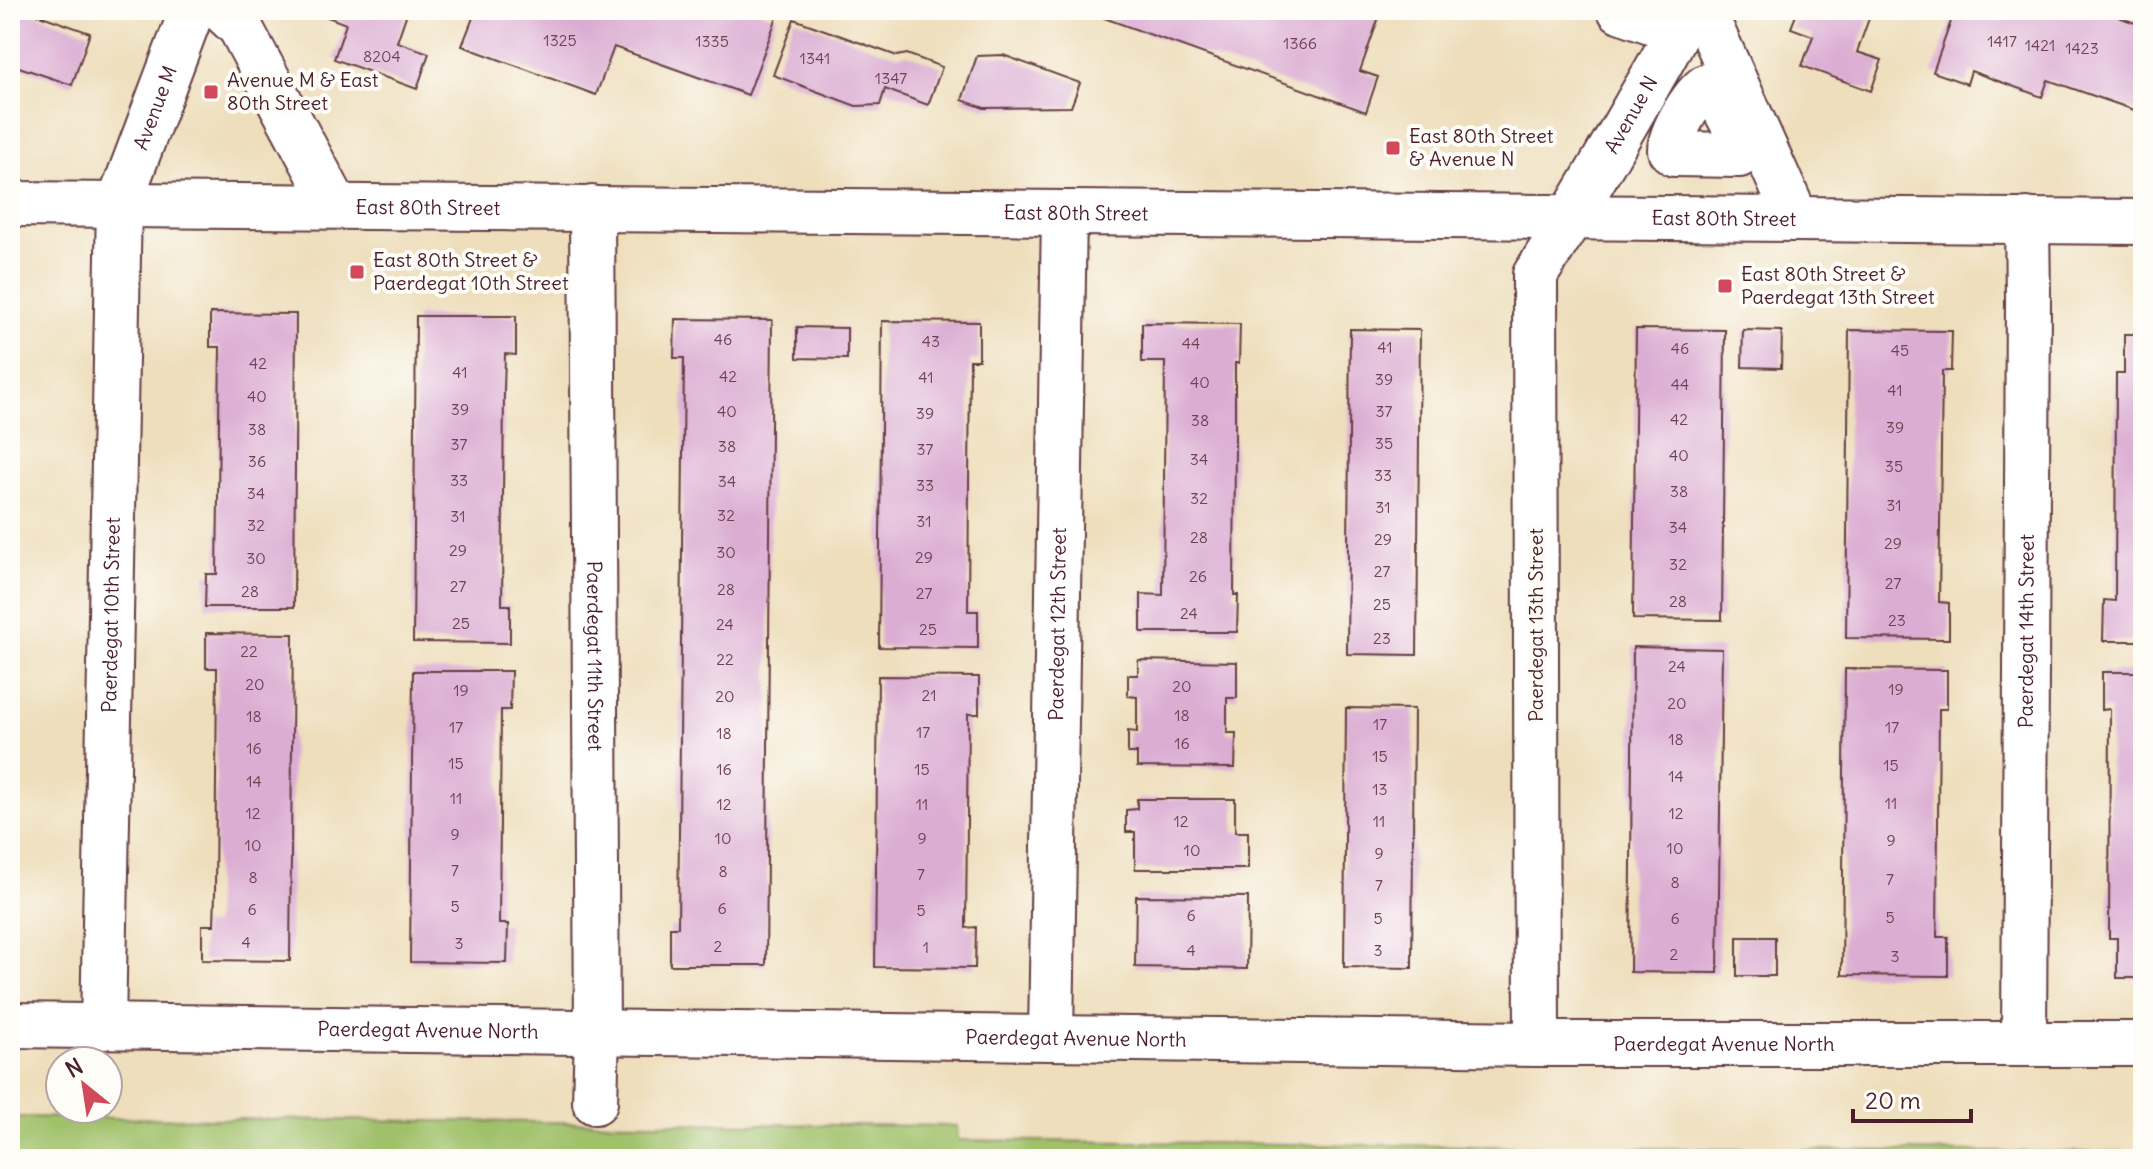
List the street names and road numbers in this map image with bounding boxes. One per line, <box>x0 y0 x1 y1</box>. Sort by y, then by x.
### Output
street label: Avenue M <box>128 62 182 153</box>
street label: Avenue N <box>1598 71 1663 158</box>
street label: East 80th Street <box>356 194 501 220</box>
street label: East 80th Street <box>1004 199 1149 226</box>
street label: East 80th Street <box>1651 205 1797 231</box>
street label: Paerdegat 10th Street <box>96 517 125 713</box>
street label: Paerdegat 12th Street <box>1043 527 1071 721</box>
street label: Paerdegat 13th Street <box>1523 528 1548 722</box>
street label: Paerdegat 14th Street <box>2013 534 2039 728</box>
street label: Paerdegat 11th Street <box>582 561 608 752</box>
street label: Paerdegat Avenue North <box>317 1016 539 1044</box>
street label: Paerdegat Avenue North <box>965 1024 1187 1052</box>
street label: Paerdegat Avenue North <box>1613 1031 1835 1056</box>

